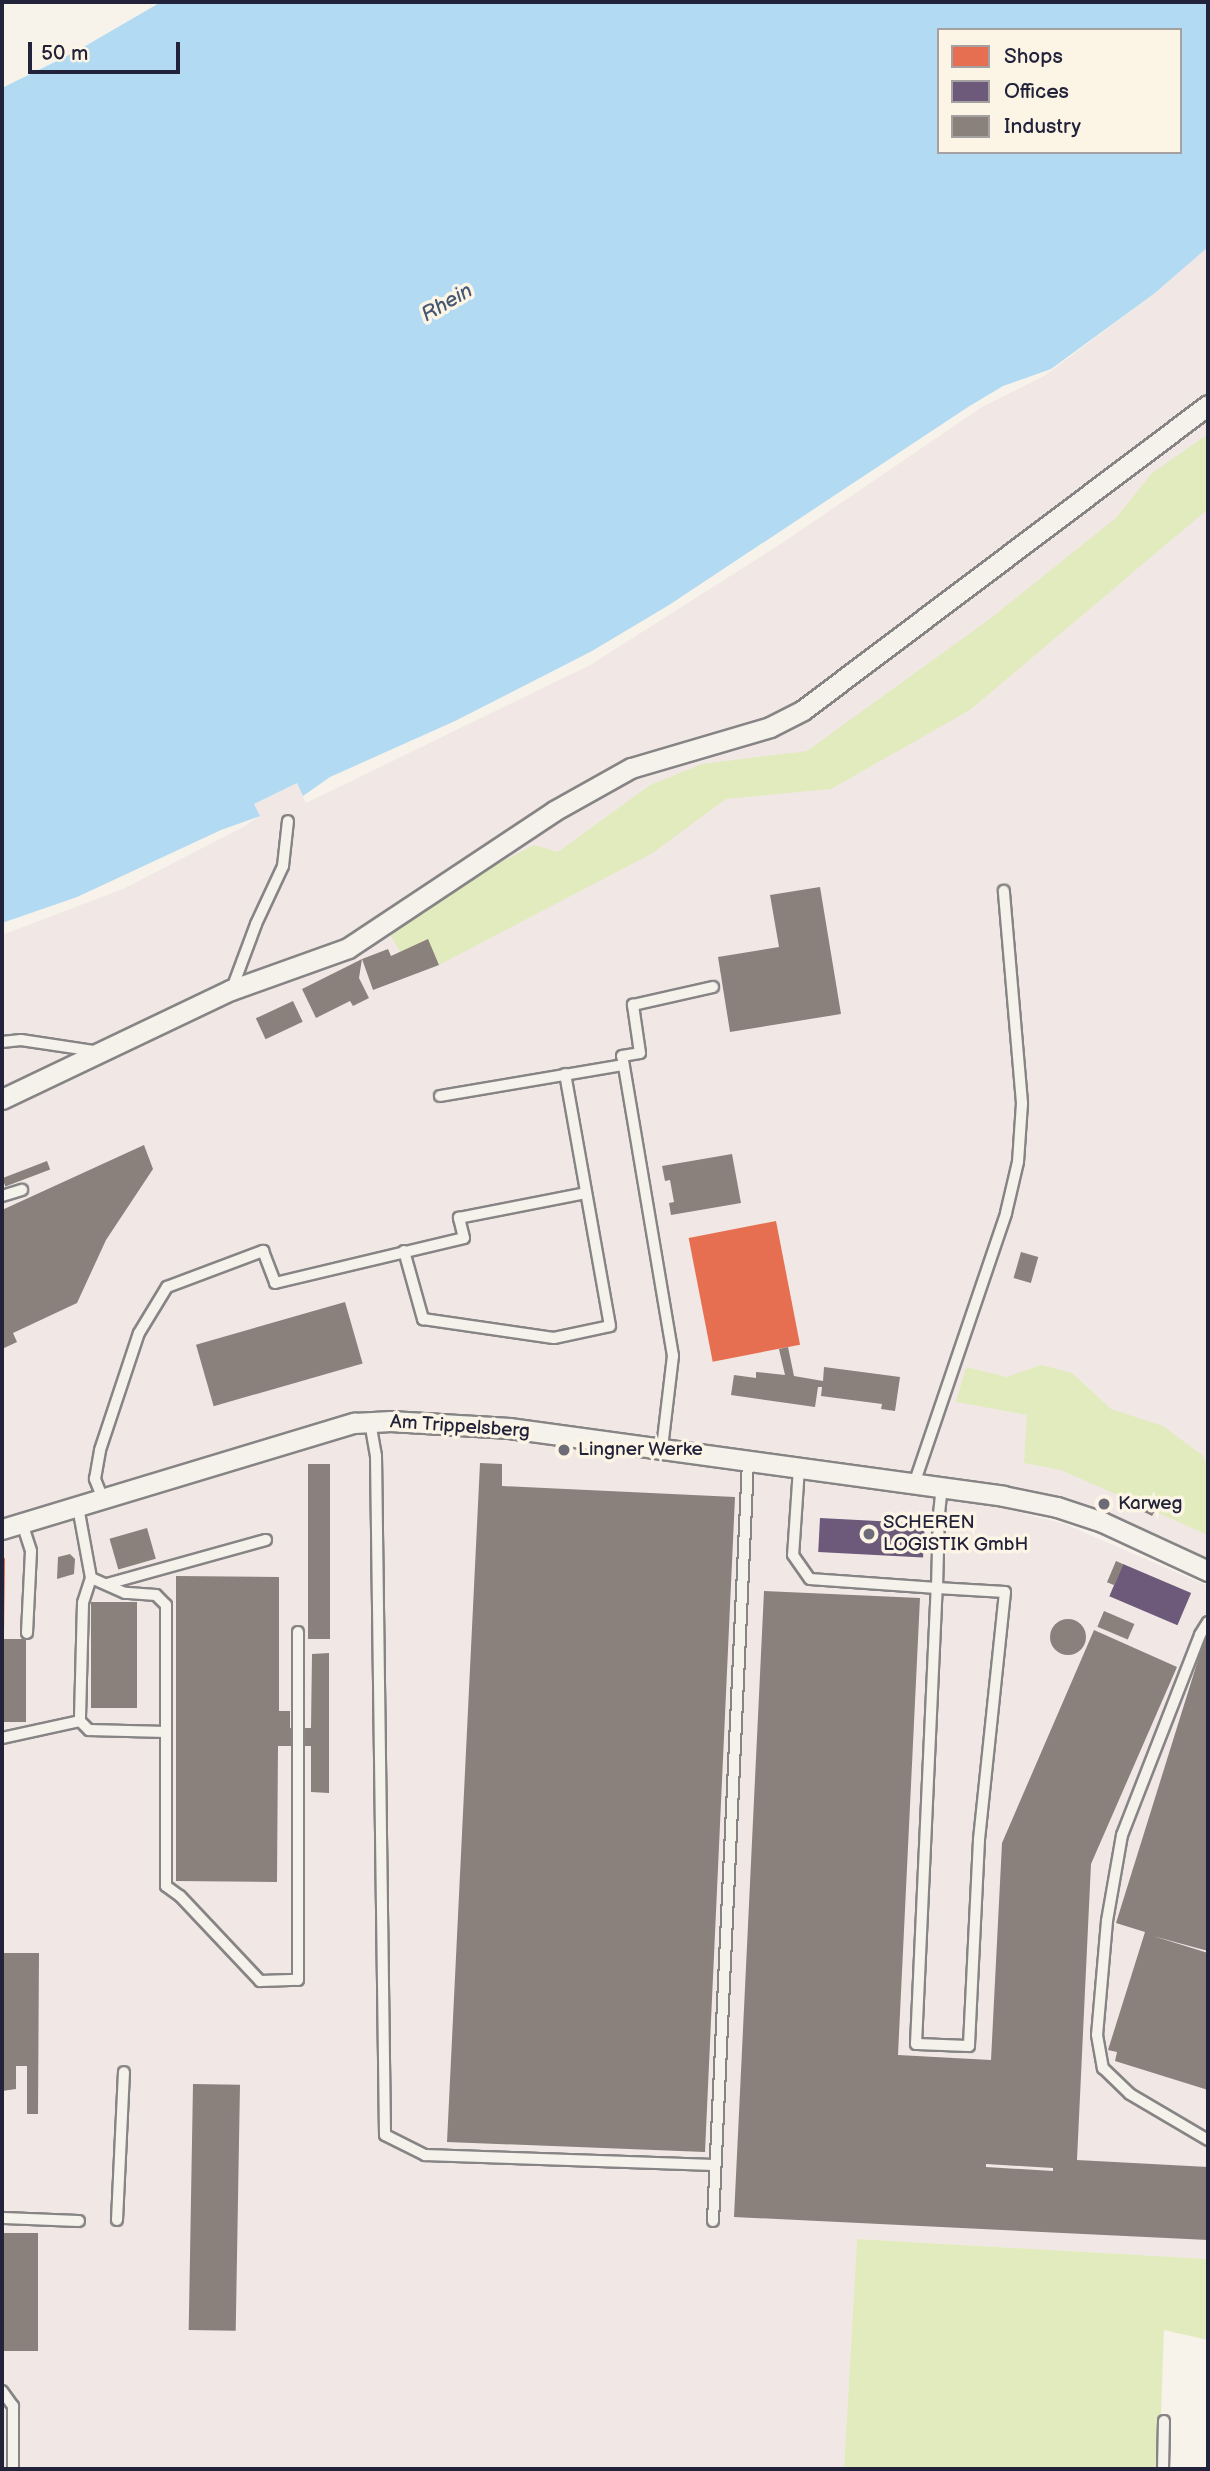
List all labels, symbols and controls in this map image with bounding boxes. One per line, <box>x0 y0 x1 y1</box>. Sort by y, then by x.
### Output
scale bar <box>32 28 184 72</box>
legend <box>937 28 1182 154</box>
text: 50 m <box>41 41 88 66</box>
text: Shops <box>1004 44 1063 69</box>
text: Offices <box>1004 79 1069 104</box>
text: Industry <box>1004 114 1081 139</box>
water label: Rhein <box>417 278 477 328</box>
street label: Am Trippelsberg <box>389 1411 531 1443</box>
place label: Lingner Werke <box>578 1439 704 1461</box>
marker: Lingner Werke <box>556 1442 572 1458</box>
place label: Karweg <box>1118 1493 1183 1515</box>
marker: Karweg <box>1096 1496 1112 1512</box>
place label: SCHEREN LOGISTIK GmbH <box>883 1512 1028 1556</box>
marker: SCHEREN LOGISTIK GmbH <box>861 1526 877 1542</box>

